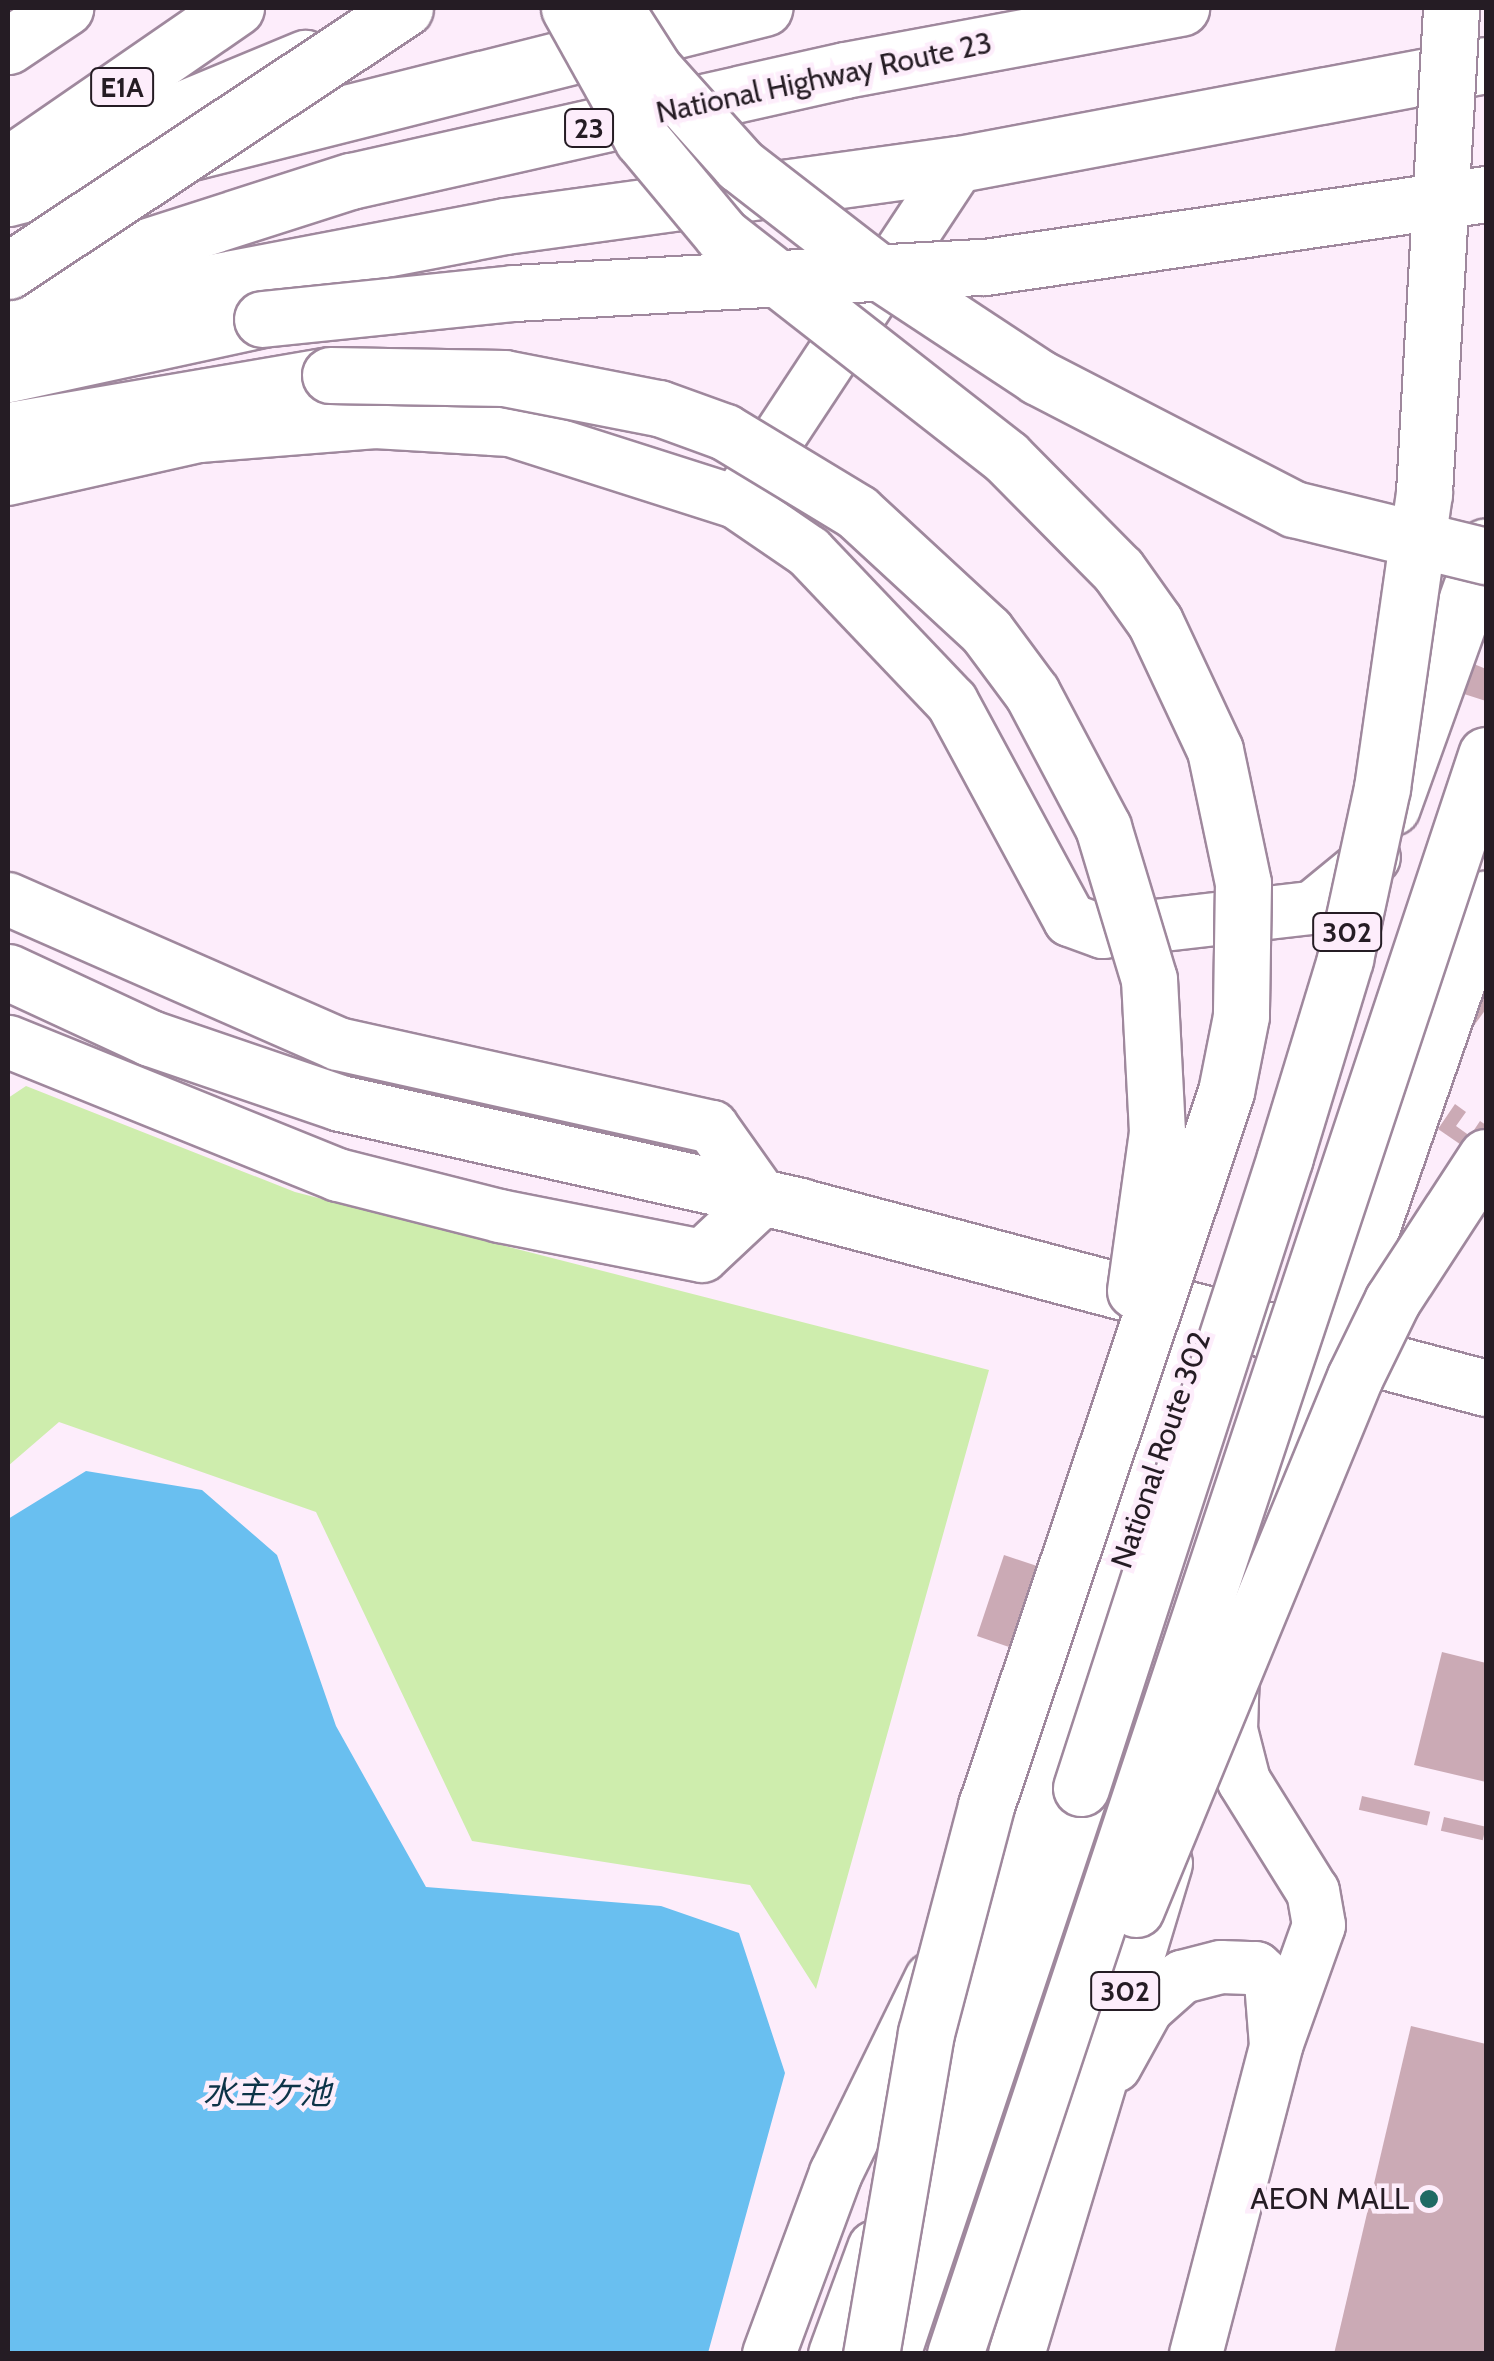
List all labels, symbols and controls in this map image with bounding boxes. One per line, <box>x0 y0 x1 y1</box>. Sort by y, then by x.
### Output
street label: National Highway Route 23 <box>653 25 995 131</box>
road number: E1A <box>90 64 154 110</box>
road number: 23 <box>564 105 614 151</box>
road number: 302 <box>1312 909 1382 955</box>
street label: National Route 302 <box>1104 1327 1218 1573</box>
road number: 302 <box>1090 1968 1160 2014</box>
water label: 水主ケ池 <box>203 2074 331 2112</box>
place label: AEON MALL <box>1250 2181 1409 2217</box>
marker: AEON MALL <box>1418 2188 1440 2210</box>

